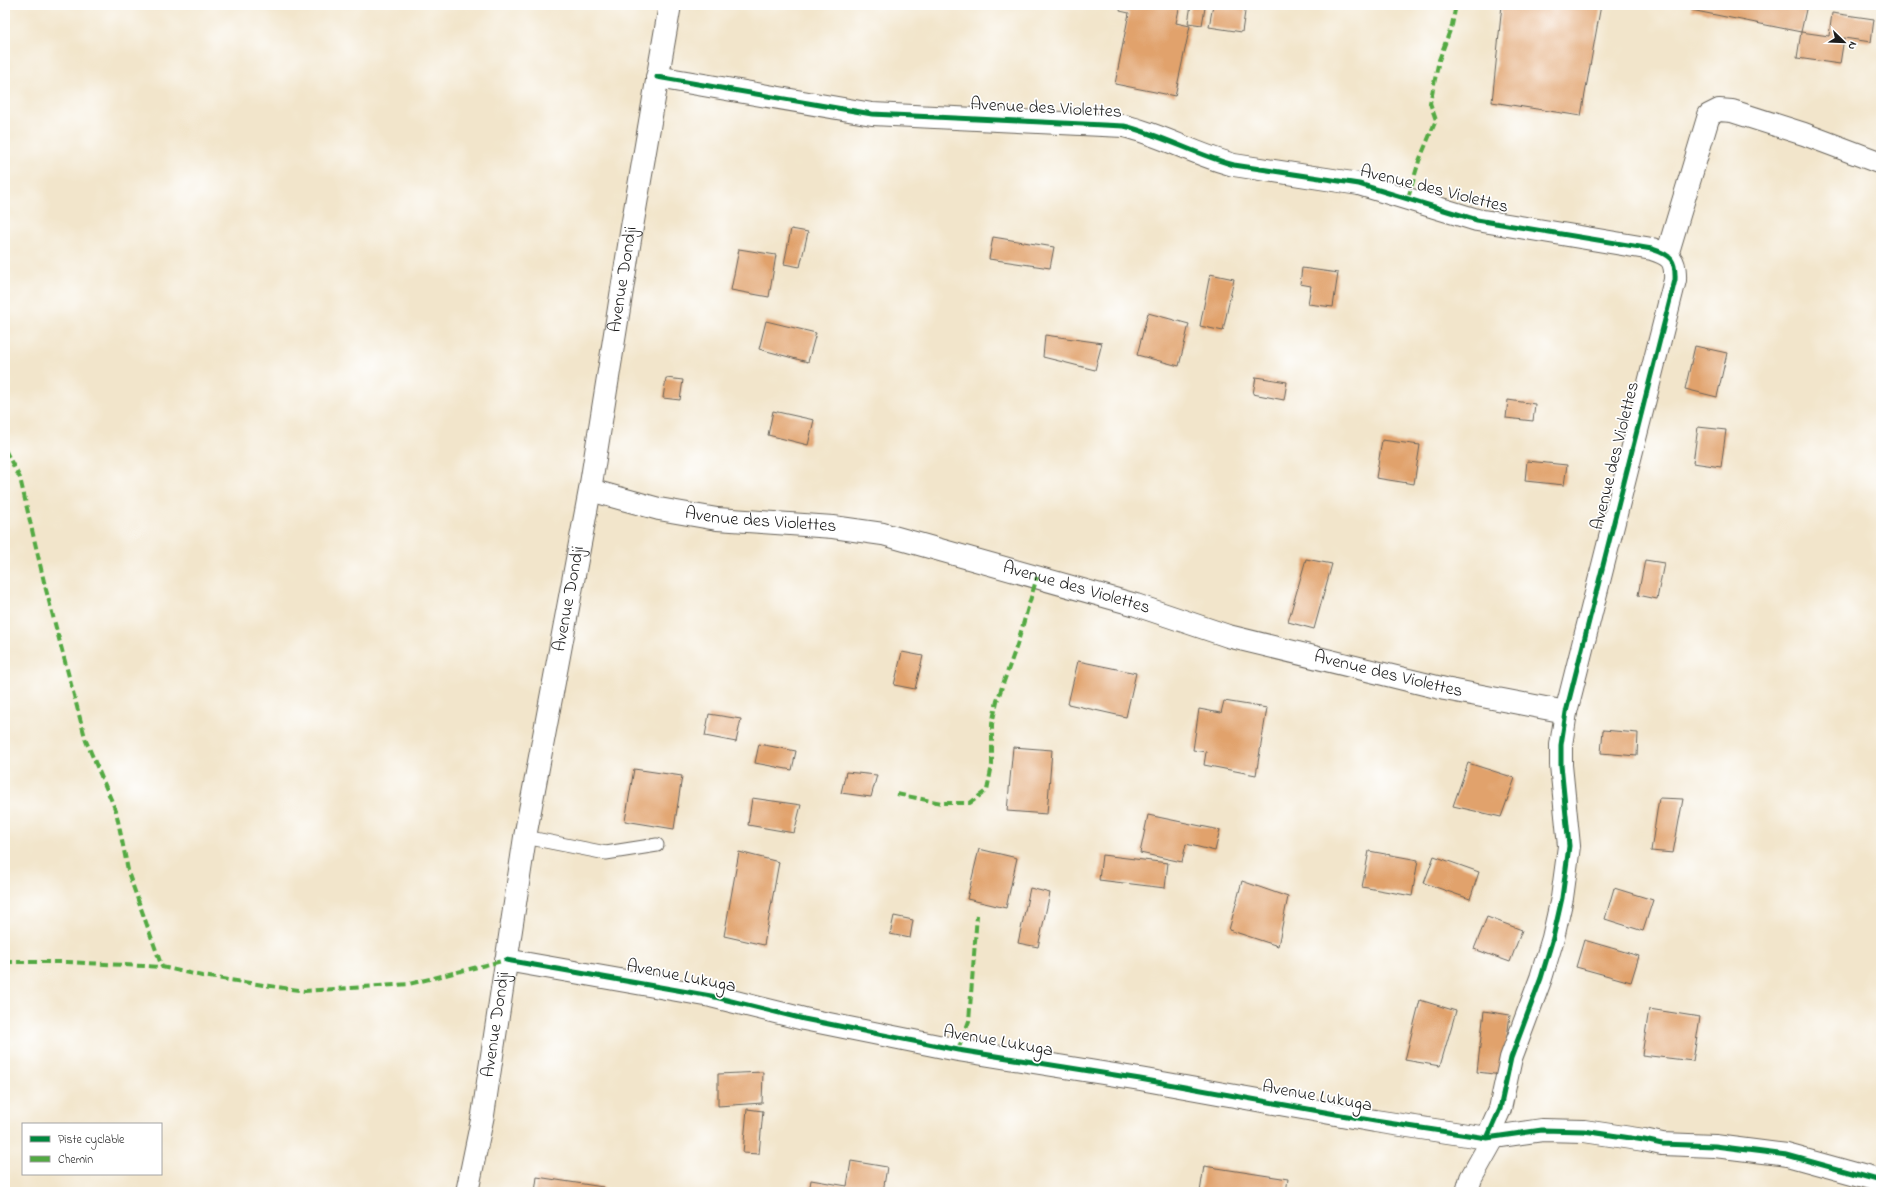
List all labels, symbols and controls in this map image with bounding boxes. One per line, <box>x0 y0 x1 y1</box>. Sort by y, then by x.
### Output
north arrow <box>1824 22 1864 62</box>
text: N <box>1843 39 1861 52</box>
street label: Avenue des Violettes <box>969 92 1123 126</box>
street label: Avenue des Violettes <box>1357 159 1511 221</box>
street label: Avenue Dondji <box>602 225 645 334</box>
street label: Avenue des Violettes <box>1585 379 1647 533</box>
street label: Avenue des Violettes <box>683 501 837 540</box>
street label: Avenue Dondji <box>547 544 592 654</box>
street label: Avenue des Violettes <box>1000 555 1154 622</box>
street label: Avenue des Violettes <box>1311 644 1465 705</box>
street label: Avenue Lukuga <box>624 954 738 1001</box>
street label: Avenue Dondji <box>476 970 517 1079</box>
street label: Avenue Lukuga <box>941 1020 1055 1065</box>
street label: Avenue Lukuga <box>1260 1075 1374 1120</box>
legend <box>22 1123 162 1175</box>
text: Piste cyclable <box>58 1131 125 1150</box>
text: Chemin <box>58 1151 93 1169</box>

